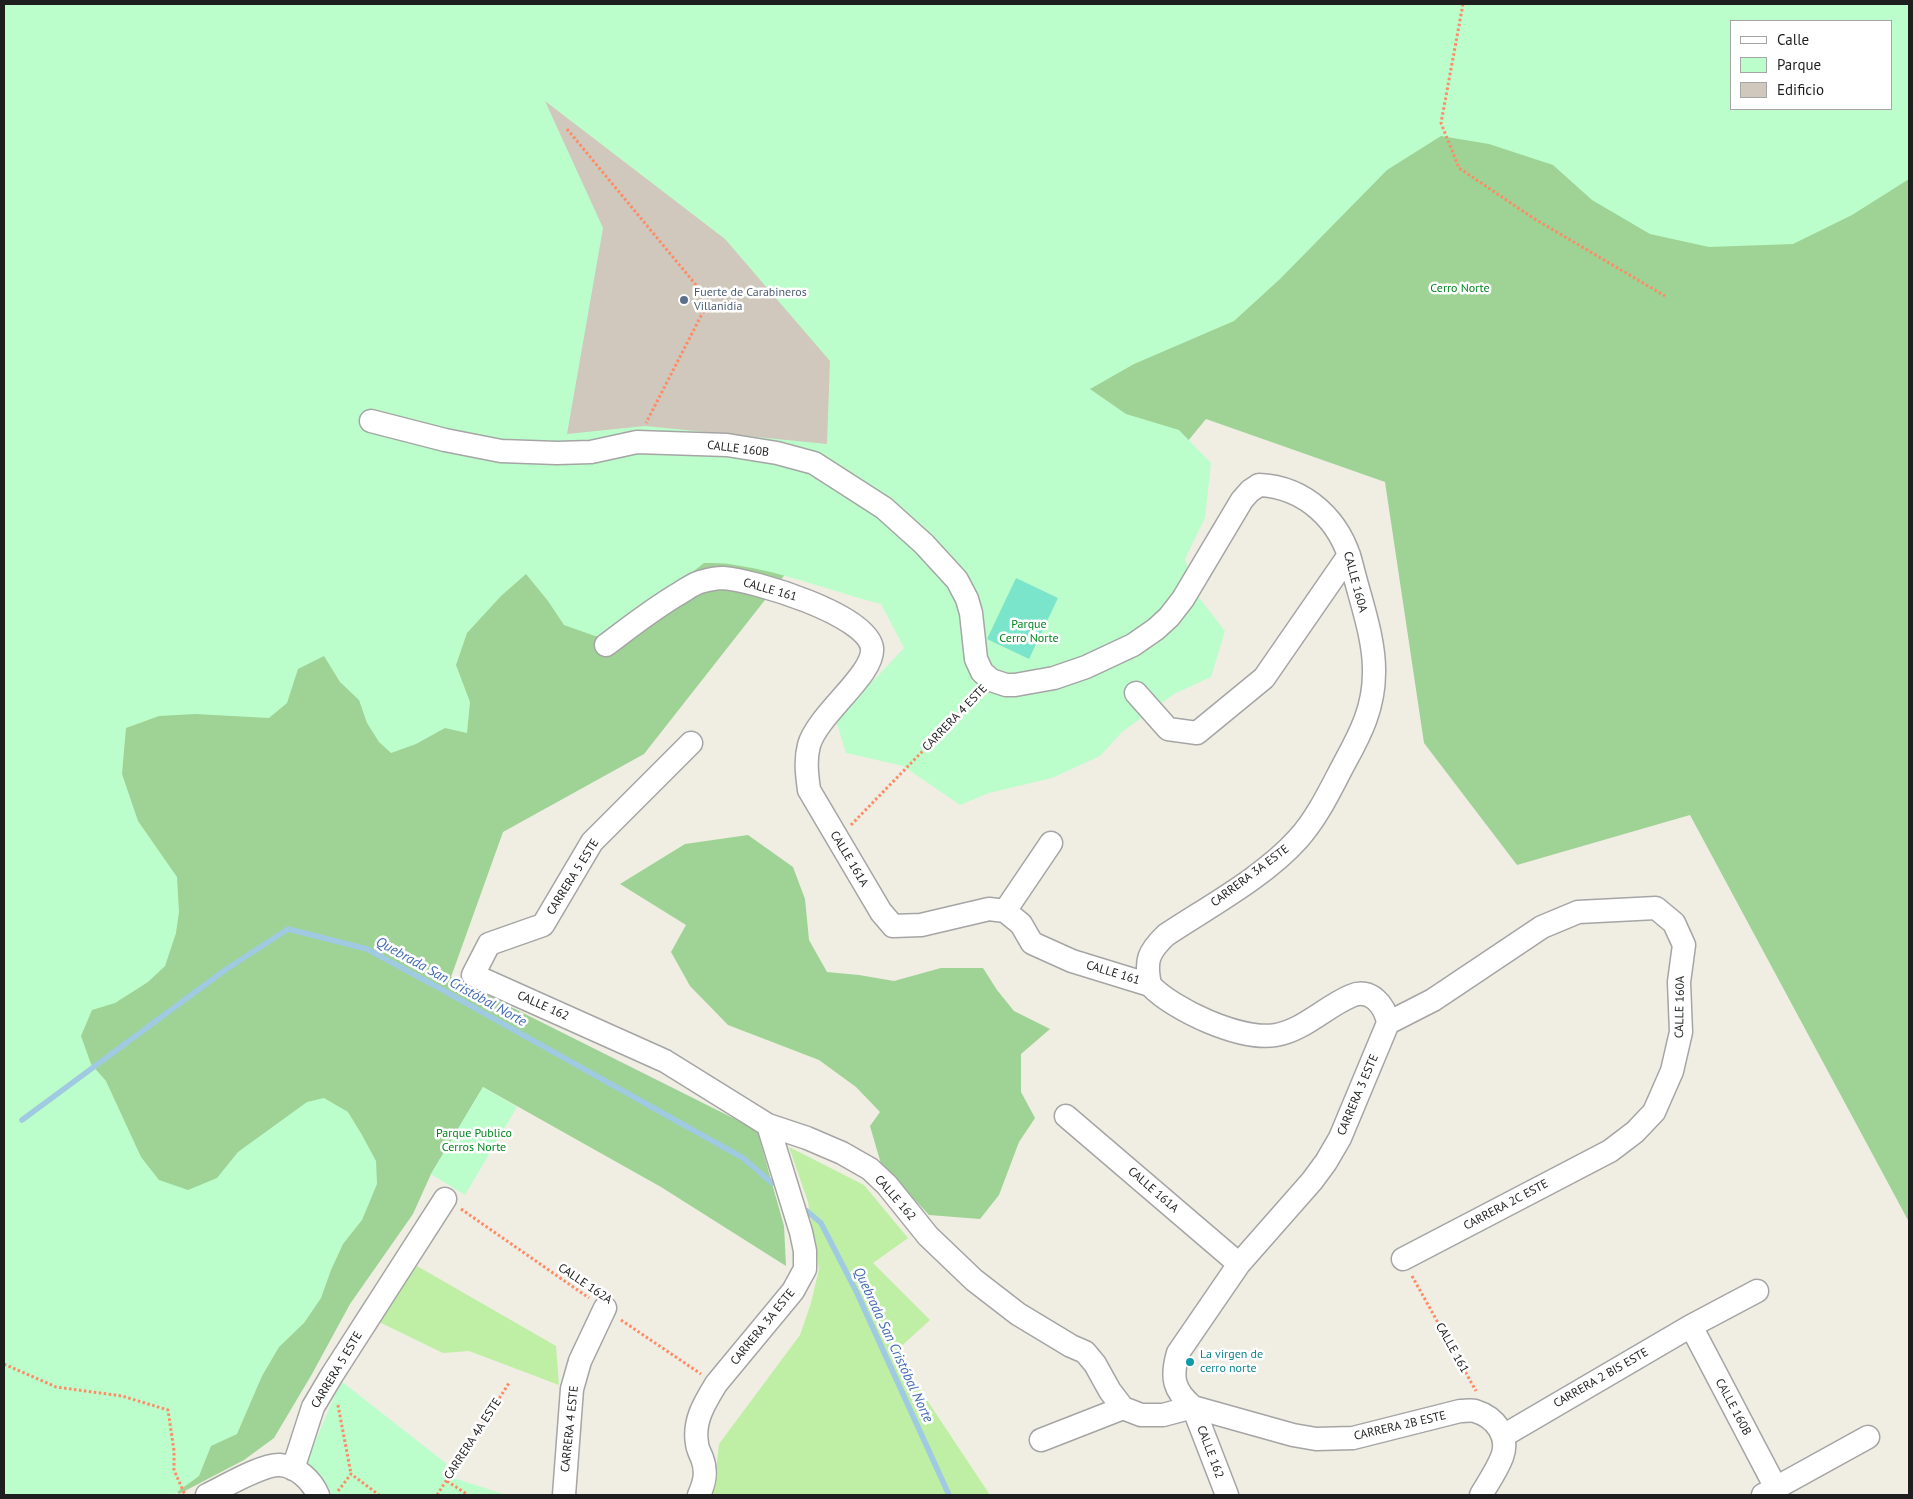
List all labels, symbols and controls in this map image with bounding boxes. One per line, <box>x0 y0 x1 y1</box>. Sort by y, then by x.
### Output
legend <box>1730 20 1893 110</box>
text: Calle <box>1777 30 1809 49</box>
text: Parque <box>1777 55 1821 74</box>
text: Edificio <box>1777 80 1824 99</box>
park label: Cerro Norte <box>1430 282 1490 296</box>
place label: Fuerte de Carabineros Villanidia <box>694 286 807 314</box>
marker: Fuerte de Carabineros Villanidia <box>678 294 690 306</box>
street label: CALLE 160B <box>706 438 770 460</box>
street label: CALLE 160A <box>1340 550 1370 614</box>
street label: CALLE 161 <box>741 575 799 605</box>
park label: Parque Cerro Norte <box>999 618 1059 646</box>
street label: CARRERA 4 ESTE <box>920 682 990 754</box>
street label: CALLE 161A <box>827 829 871 889</box>
street label: CARRERA 5 ESTE <box>544 836 602 918</box>
street label: CARRERA 3A ESTE <box>1208 842 1292 910</box>
water label: Quebrada San Cristóbal Norte <box>373 934 529 1030</box>
street label: CALLE 161 <box>1085 958 1141 988</box>
street label: CALLE 160A <box>1672 976 1688 1038</box>
street label: CALLE 162 <box>515 988 571 1024</box>
street label: CARRERA 3 ESTE <box>1334 1052 1382 1138</box>
park label: Parque Publico Cerros Norte <box>436 1127 512 1155</box>
street label: CALLE 161A <box>1125 1164 1181 1216</box>
street label: CALLE 162 <box>871 1172 919 1224</box>
street label: CARRERA 2C ESTE <box>1461 1177 1551 1233</box>
street label: CALLE 162A <box>555 1261 615 1307</box>
water label: Quebrada San Cristóbal Norte <box>850 1265 936 1425</box>
street label: CARRERA 3A ESTE <box>728 1286 798 1368</box>
street label: CALLE 161 <box>1432 1320 1472 1376</box>
street label: CARRERA 5 ESTE <box>308 1329 366 1411</box>
street label: CARRERA 2 BIS ESTE <box>1551 1345 1651 1411</box>
place label: La virgen de cerro norte <box>1200 1348 1263 1376</box>
marker: La virgen de cerro norte <box>1184 1356 1196 1368</box>
street label: CALLE 160B <box>1712 1376 1754 1438</box>
street label: CARRERA 4 ESTE <box>558 1385 582 1473</box>
street label: CARRERA 4A ESTE <box>441 1396 505 1482</box>
street label: CARRERA 2B ESTE <box>1353 1408 1447 1444</box>
street label: CALLE 162 <box>1193 1424 1227 1480</box>

